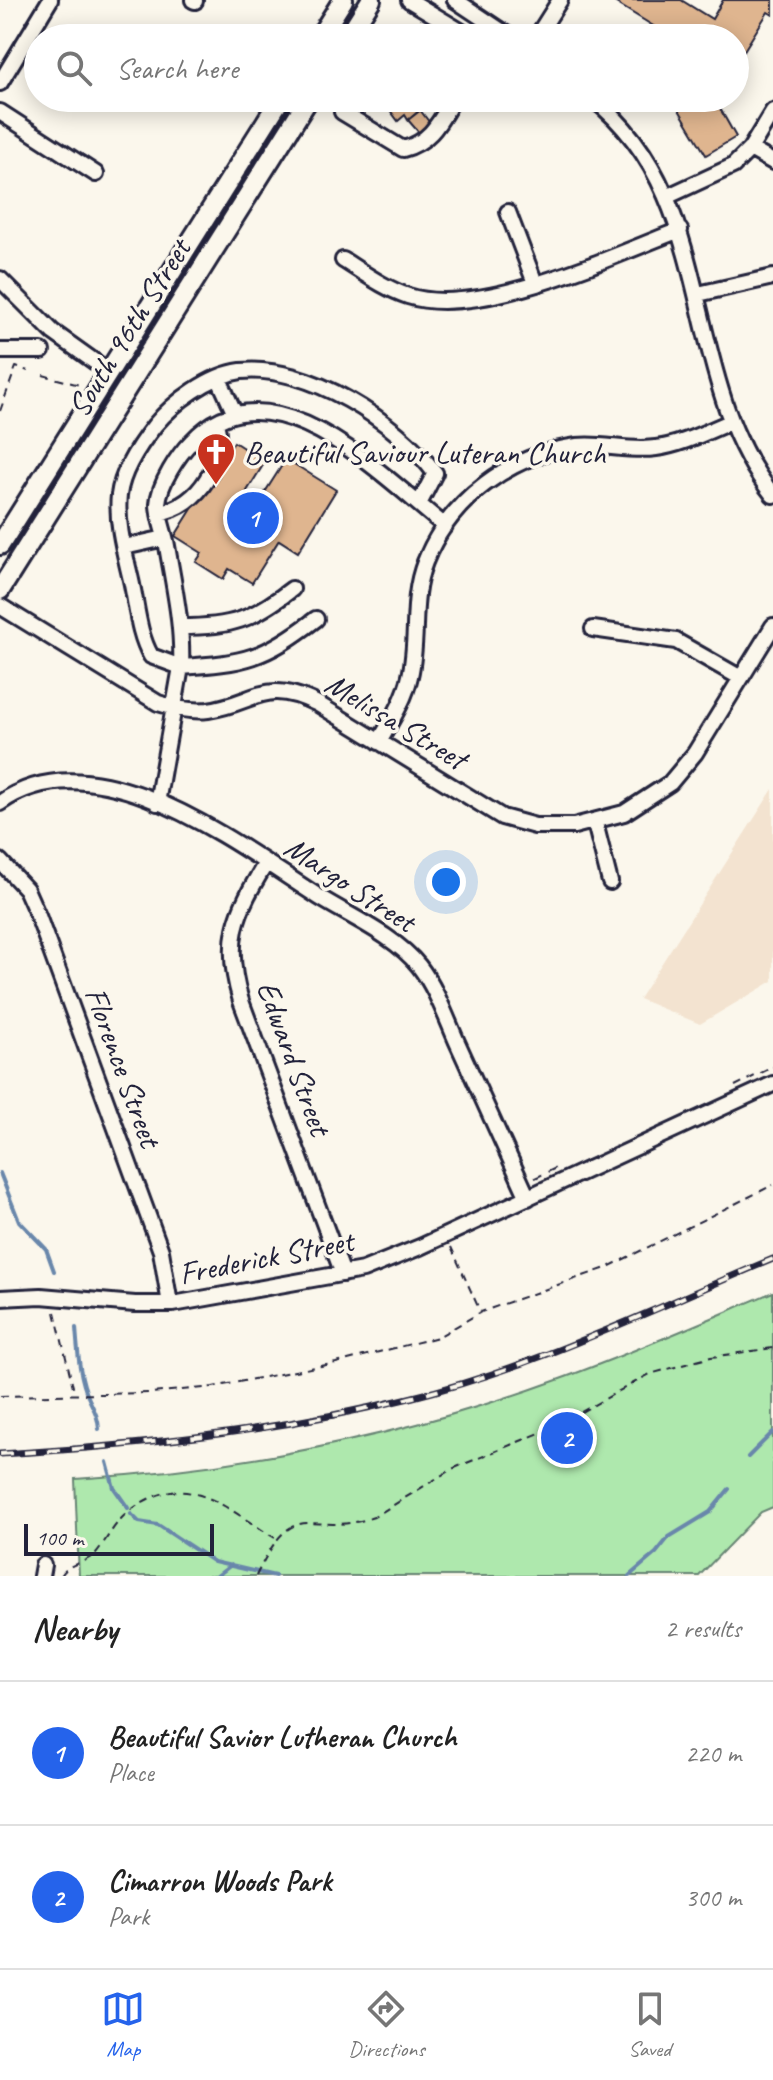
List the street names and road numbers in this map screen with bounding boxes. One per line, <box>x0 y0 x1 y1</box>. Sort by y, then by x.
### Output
street label: South 96th Street <box>58 229 202 424</box>
street label: Melissa Street <box>318 663 478 781</box>
street label: Margo Street <box>277 826 426 943</box>
street label: Edward Street <box>247 975 342 1144</box>
street label: Florence Street <box>75 982 172 1156</box>
street label: Frederick Street <box>175 1219 360 1294</box>

